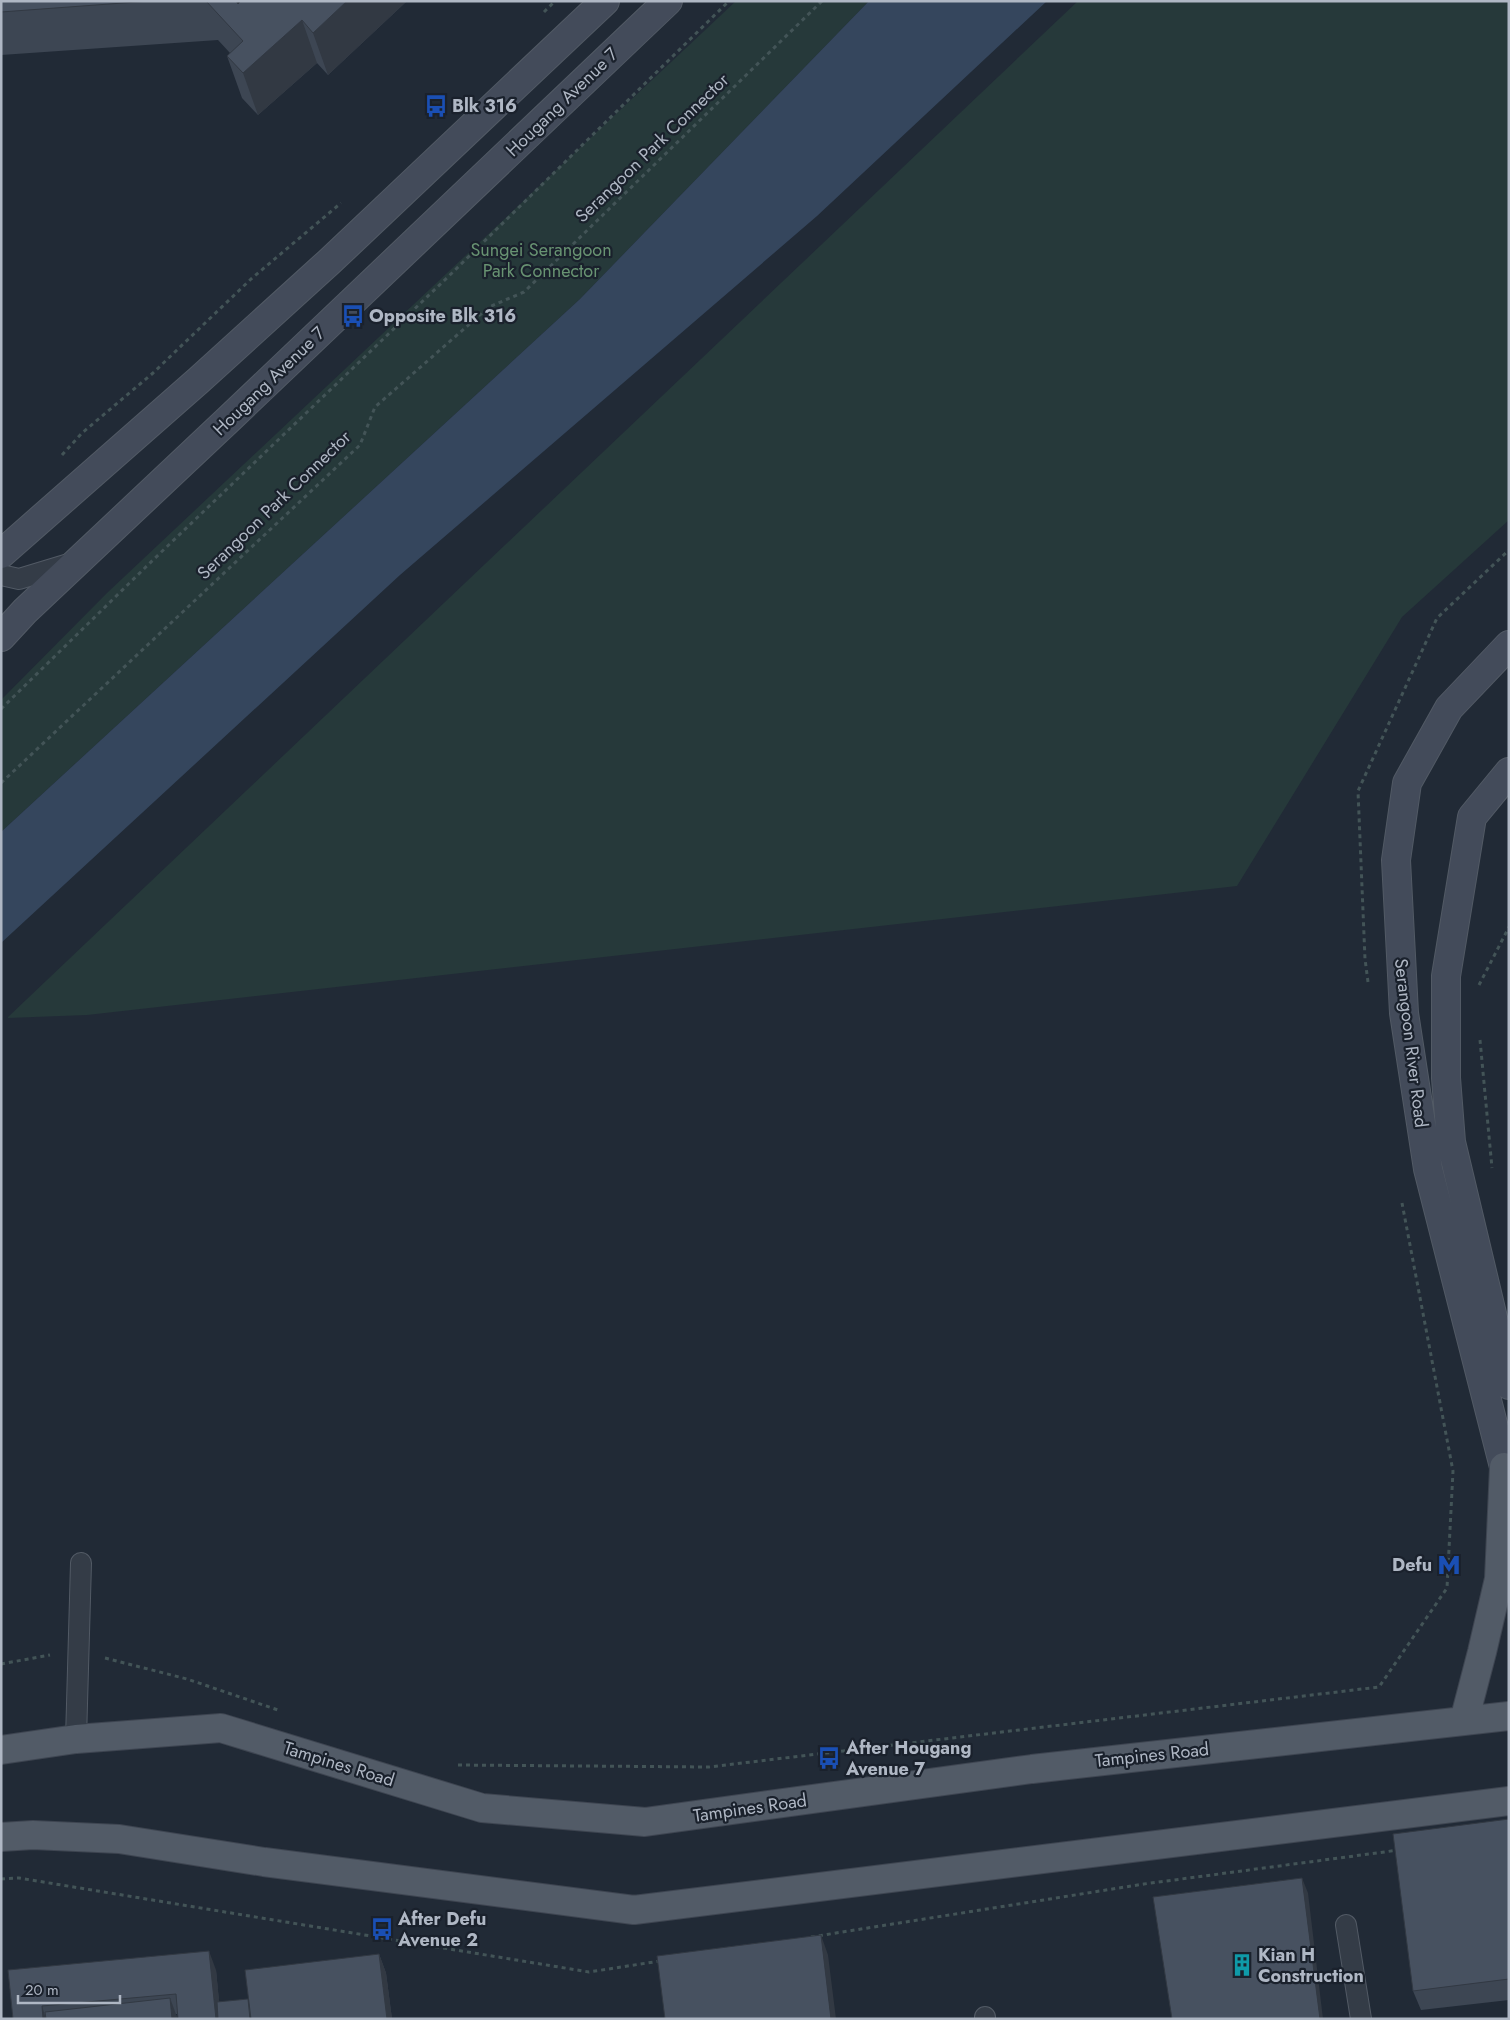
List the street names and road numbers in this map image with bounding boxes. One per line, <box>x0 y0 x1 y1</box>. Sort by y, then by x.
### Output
street label: Hougang Avenue 7 <box>500 41 624 162</box>
street label: Serangoon Park Connector <box>569 67 735 229</box>
street label: Hougang Avenue 7 <box>207 320 331 441</box>
street label: Serangoon Park Connector <box>191 424 357 586</box>
street label: Serangoon River Road <box>1388 957 1434 1129</box>
street label: Tampines Road <box>280 1735 398 1793</box>
street label: Tampines Road <box>1094 1736 1210 1774</box>
street label: Tampines Road <box>692 1787 808 1829</box>

